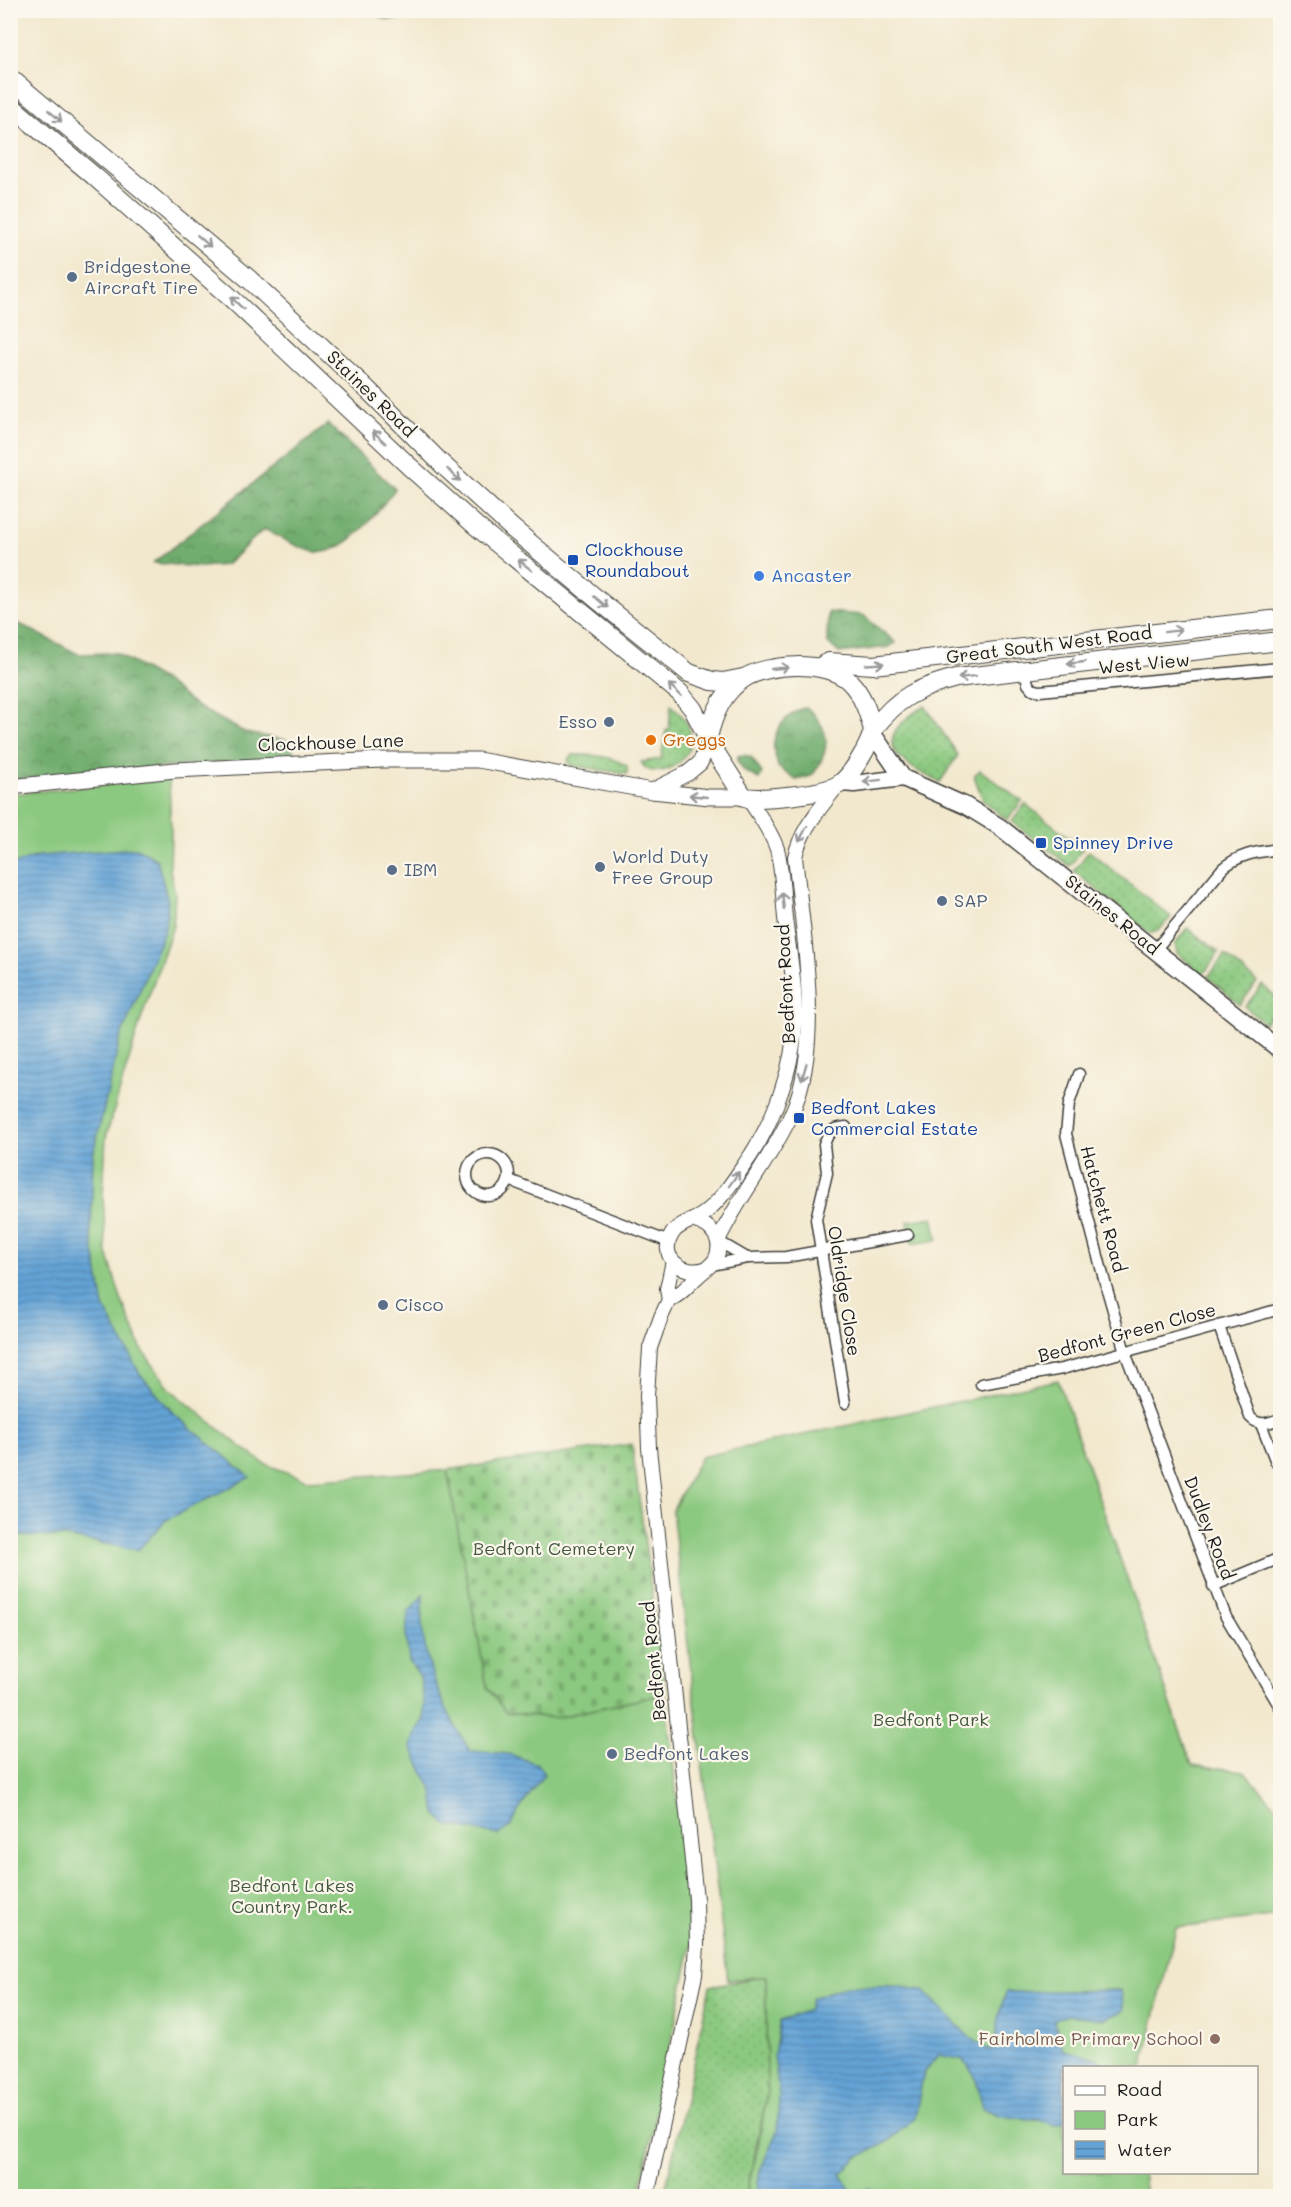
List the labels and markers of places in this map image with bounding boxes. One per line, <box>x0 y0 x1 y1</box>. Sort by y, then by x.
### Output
place label: Bridgestone Aircraft Tire <box>84 254 198 299</box>
marker: Bridgestone Aircraft Tire <box>65 270 79 284</box>
place label: Clockhouse Roundabout <box>585 537 690 582</box>
marker: Clockhouse Roundabout <box>566 553 580 567</box>
place label: Ancaster <box>771 563 852 587</box>
marker: Ancaster <box>752 569 766 583</box>
place label: Esso <box>559 709 597 733</box>
marker: Esso <box>602 715 616 729</box>
place label: Greggs <box>663 727 726 751</box>
marker: Greggs <box>644 733 658 747</box>
place label: Spinney Drive <box>1053 830 1174 854</box>
marker: Spinney Drive <box>1034 836 1048 850</box>
place label: World Duty Free Group <box>612 844 713 889</box>
place label: IBM <box>404 857 437 881</box>
marker: World Duty Free Group <box>593 860 607 874</box>
marker: IBM <box>385 863 399 877</box>
place label: SAP <box>954 888 988 912</box>
marker: SAP <box>935 894 949 908</box>
place label: Bedfont Lakes Commercial Estate <box>811 1095 978 1140</box>
marker: Bedfont Lakes Commercial Estate <box>792 1111 806 1125</box>
place label: Cisco <box>395 1292 444 1316</box>
marker: Cisco <box>376 1298 390 1312</box>
place label: Bedfont Lakes <box>624 1741 749 1765</box>
marker: Bedfont Lakes <box>605 1747 619 1761</box>
place label: Fairholme Primary School <box>979 2026 1203 2050</box>
marker: Fairholme Primary School <box>1208 2032 1222 2046</box>

